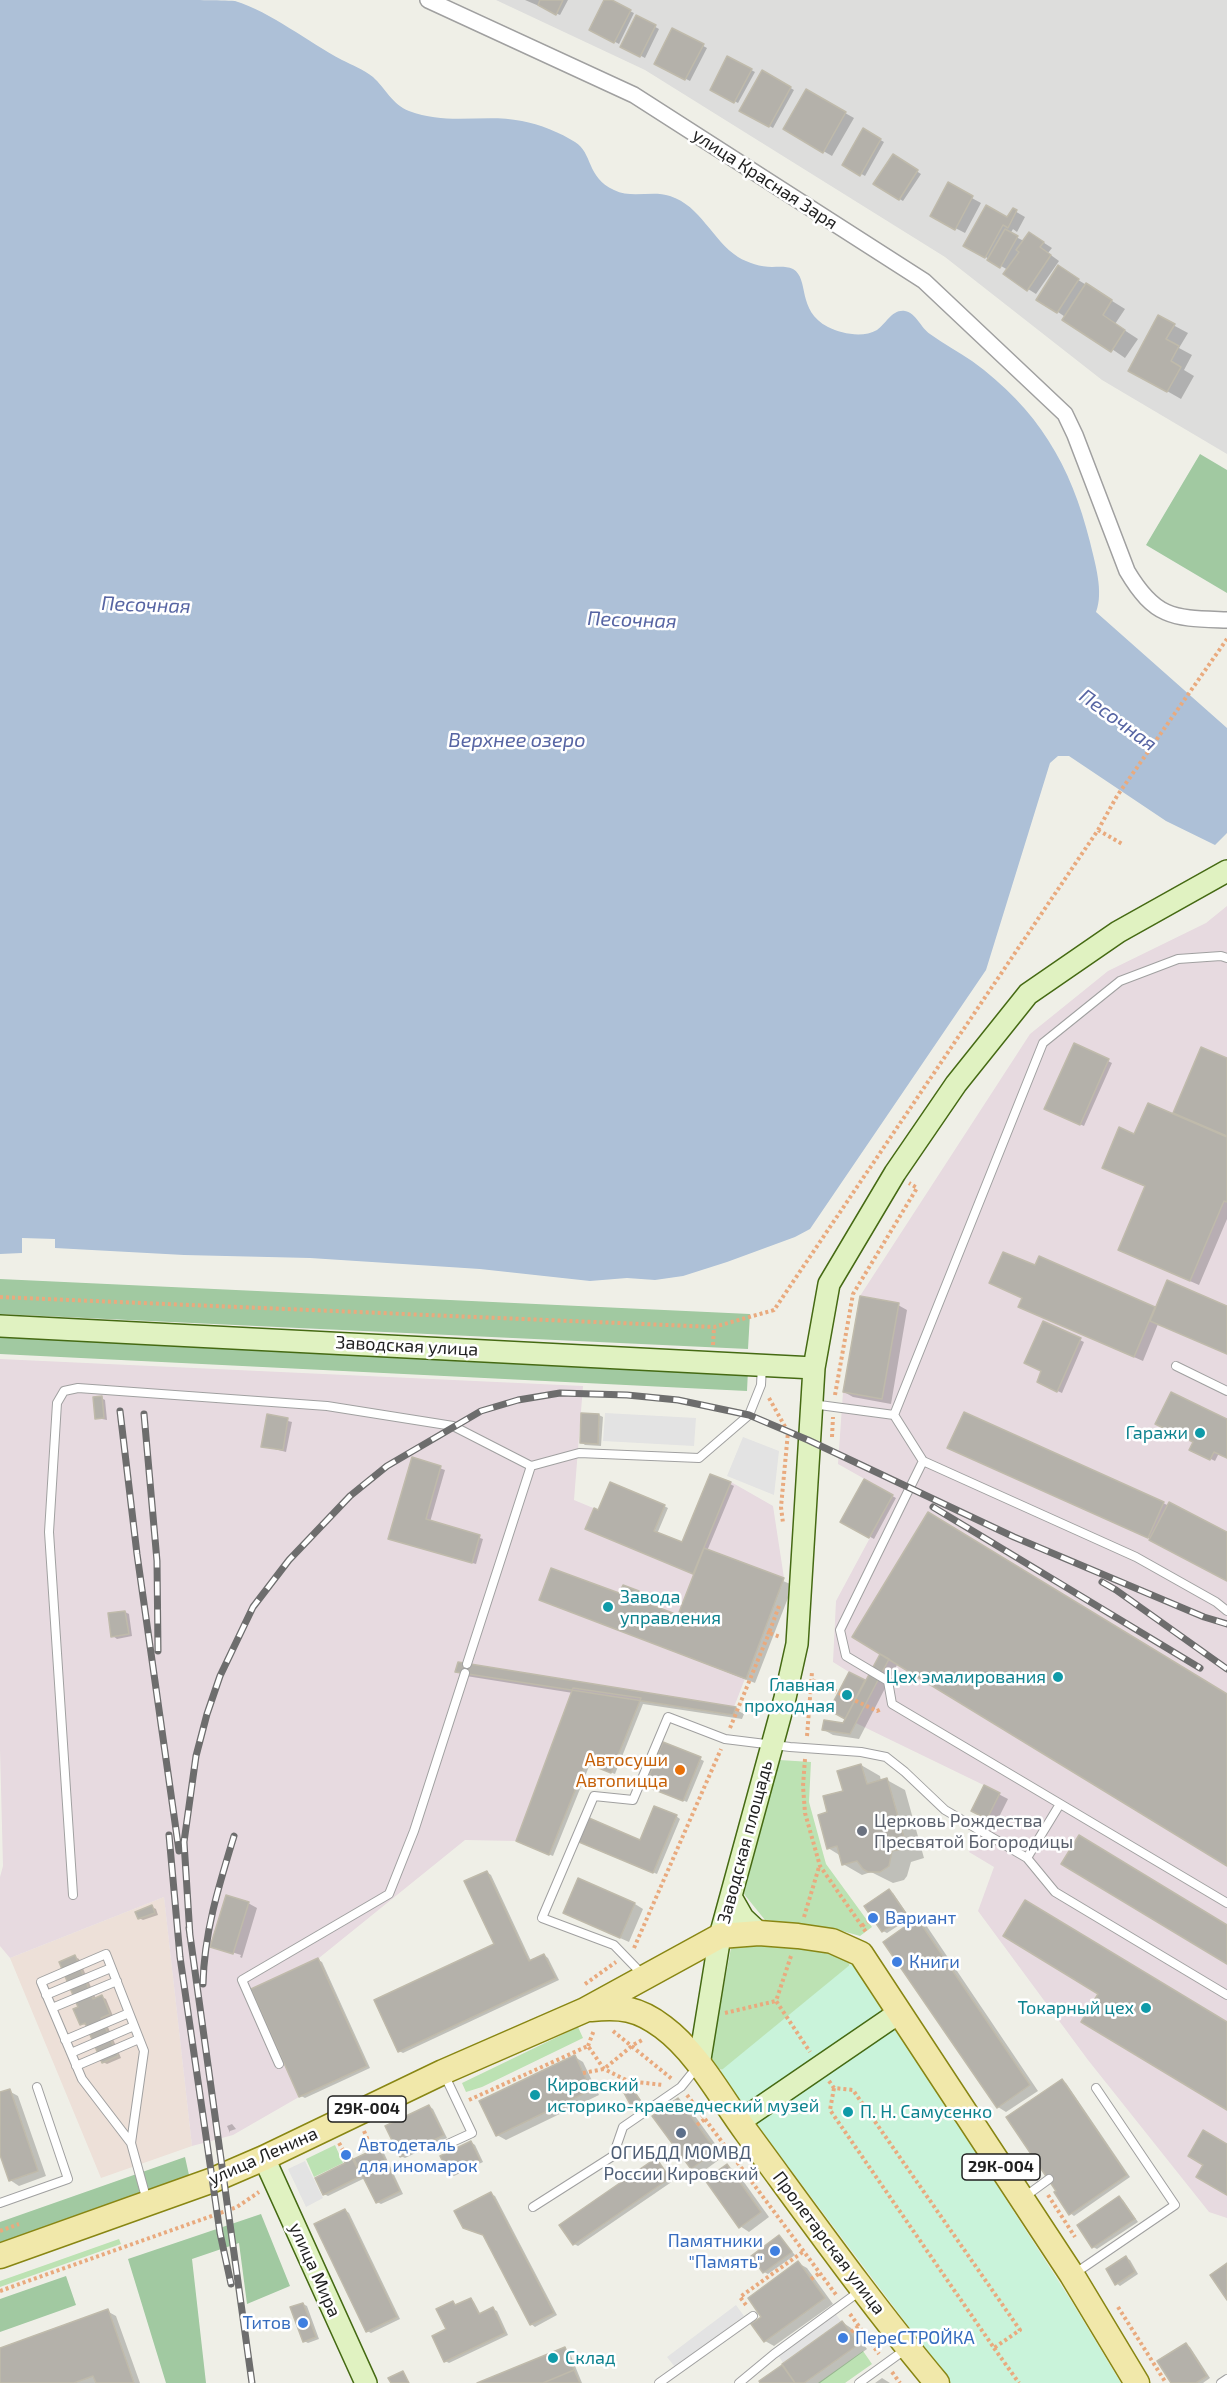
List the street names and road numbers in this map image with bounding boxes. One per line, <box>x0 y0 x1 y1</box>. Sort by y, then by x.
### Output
street label: улица Красная Заря <box>688 124 842 234</box>
street label: Заводская улица <box>335 1331 479 1361</box>
street label: Заводская площадь <box>713 1758 777 1926</box>
road number: 29К-004 <box>328 2096 406 2122</box>
street label: улица Ленина <box>205 2122 321 2190</box>
road number: 29К-004 <box>962 2154 1040 2180</box>
street label: Пролетарская улица <box>768 2167 890 2319</box>
street label: улица Мира <box>285 2219 345 2321</box>

